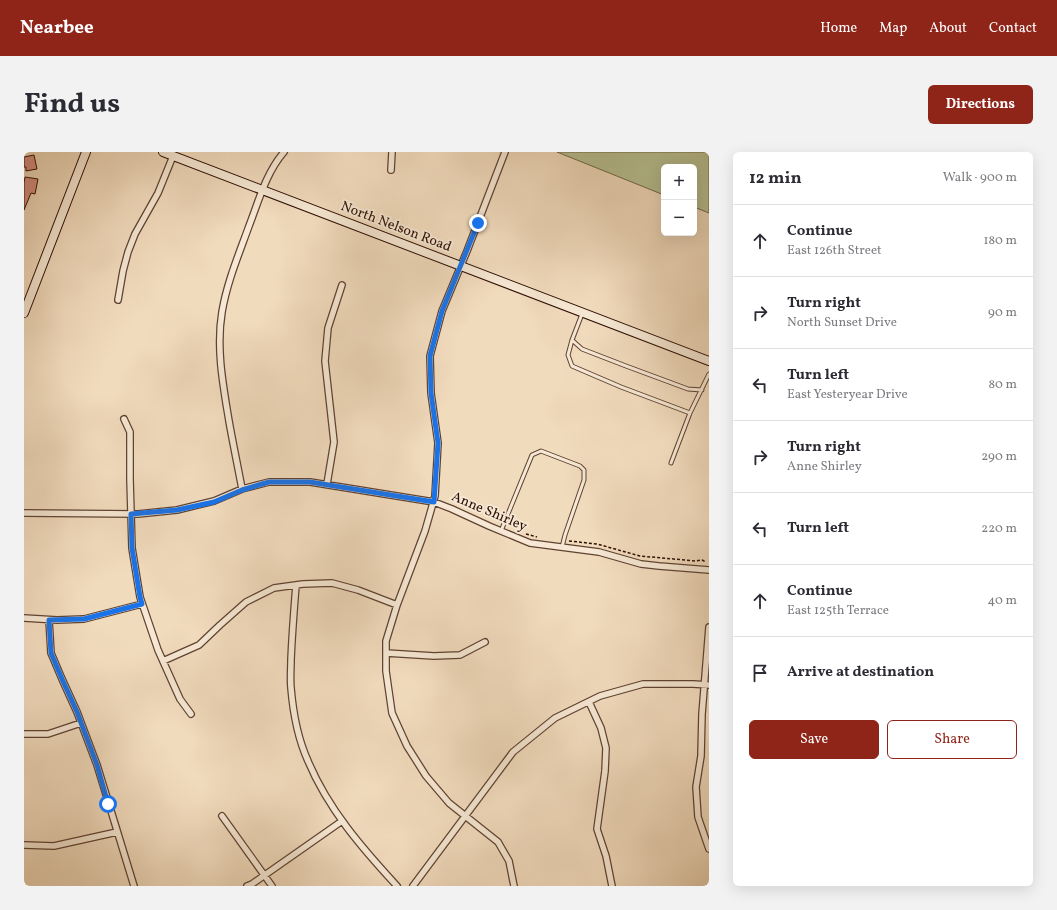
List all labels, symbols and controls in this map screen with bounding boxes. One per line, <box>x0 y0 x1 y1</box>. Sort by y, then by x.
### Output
text: Nearbee <box>20 15 94 41</box>
text: Home <box>820 19 857 38</box>
text: Map <box>879 19 907 38</box>
text: About <box>929 19 967 38</box>
text: Contact <box>989 19 1037 38</box>
text: Find us <box>24 85 120 124</box>
button: Directions <box>928 85 1033 124</box>
map controls <box>661 164 697 236</box>
button: + <box>661 164 697 200</box>
text: 12 min <box>749 167 802 190</box>
text: Walk · 900 m <box>943 169 1017 187</box>
street label: North Nelson Road <box>338 197 454 257</box>
button: − <box>661 200 697 236</box>
route end <box>469 214 487 232</box>
text: Continue <box>787 221 852 242</box>
icon: ahead <box>749 230 771 252</box>
text: 180 m <box>983 232 1017 250</box>
text: East 126th Street <box>787 242 882 260</box>
text: Turn right <box>787 293 861 314</box>
icon: right <box>749 302 771 324</box>
text: 90 m <box>988 304 1017 322</box>
text: North Sunset Drive <box>787 314 897 332</box>
text: Turn left <box>787 365 849 386</box>
icon: left <box>749 374 771 396</box>
text: 80 m <box>988 376 1017 394</box>
text: East Yesteryear Drive <box>787 386 908 404</box>
text: Turn right <box>787 437 861 458</box>
icon: right <box>749 446 771 468</box>
text: 290 m <box>981 448 1017 466</box>
text: Anne Shirley <box>787 458 862 476</box>
street label: Anne Shirley <box>448 488 530 537</box>
icon: left <box>749 518 771 540</box>
text: Turn left <box>787 518 849 539</box>
text: 220 m <box>981 520 1017 538</box>
text: Continue <box>787 581 852 602</box>
icon: ahead <box>749 590 771 612</box>
text: 40 m <box>988 592 1017 610</box>
text: East 125th Terrace <box>787 602 889 620</box>
icon: arrive <box>749 662 771 684</box>
text: Arrive at destination <box>787 662 934 683</box>
button: Save <box>749 720 879 759</box>
button: Share <box>887 720 1017 759</box>
route start <box>99 795 117 813</box>

